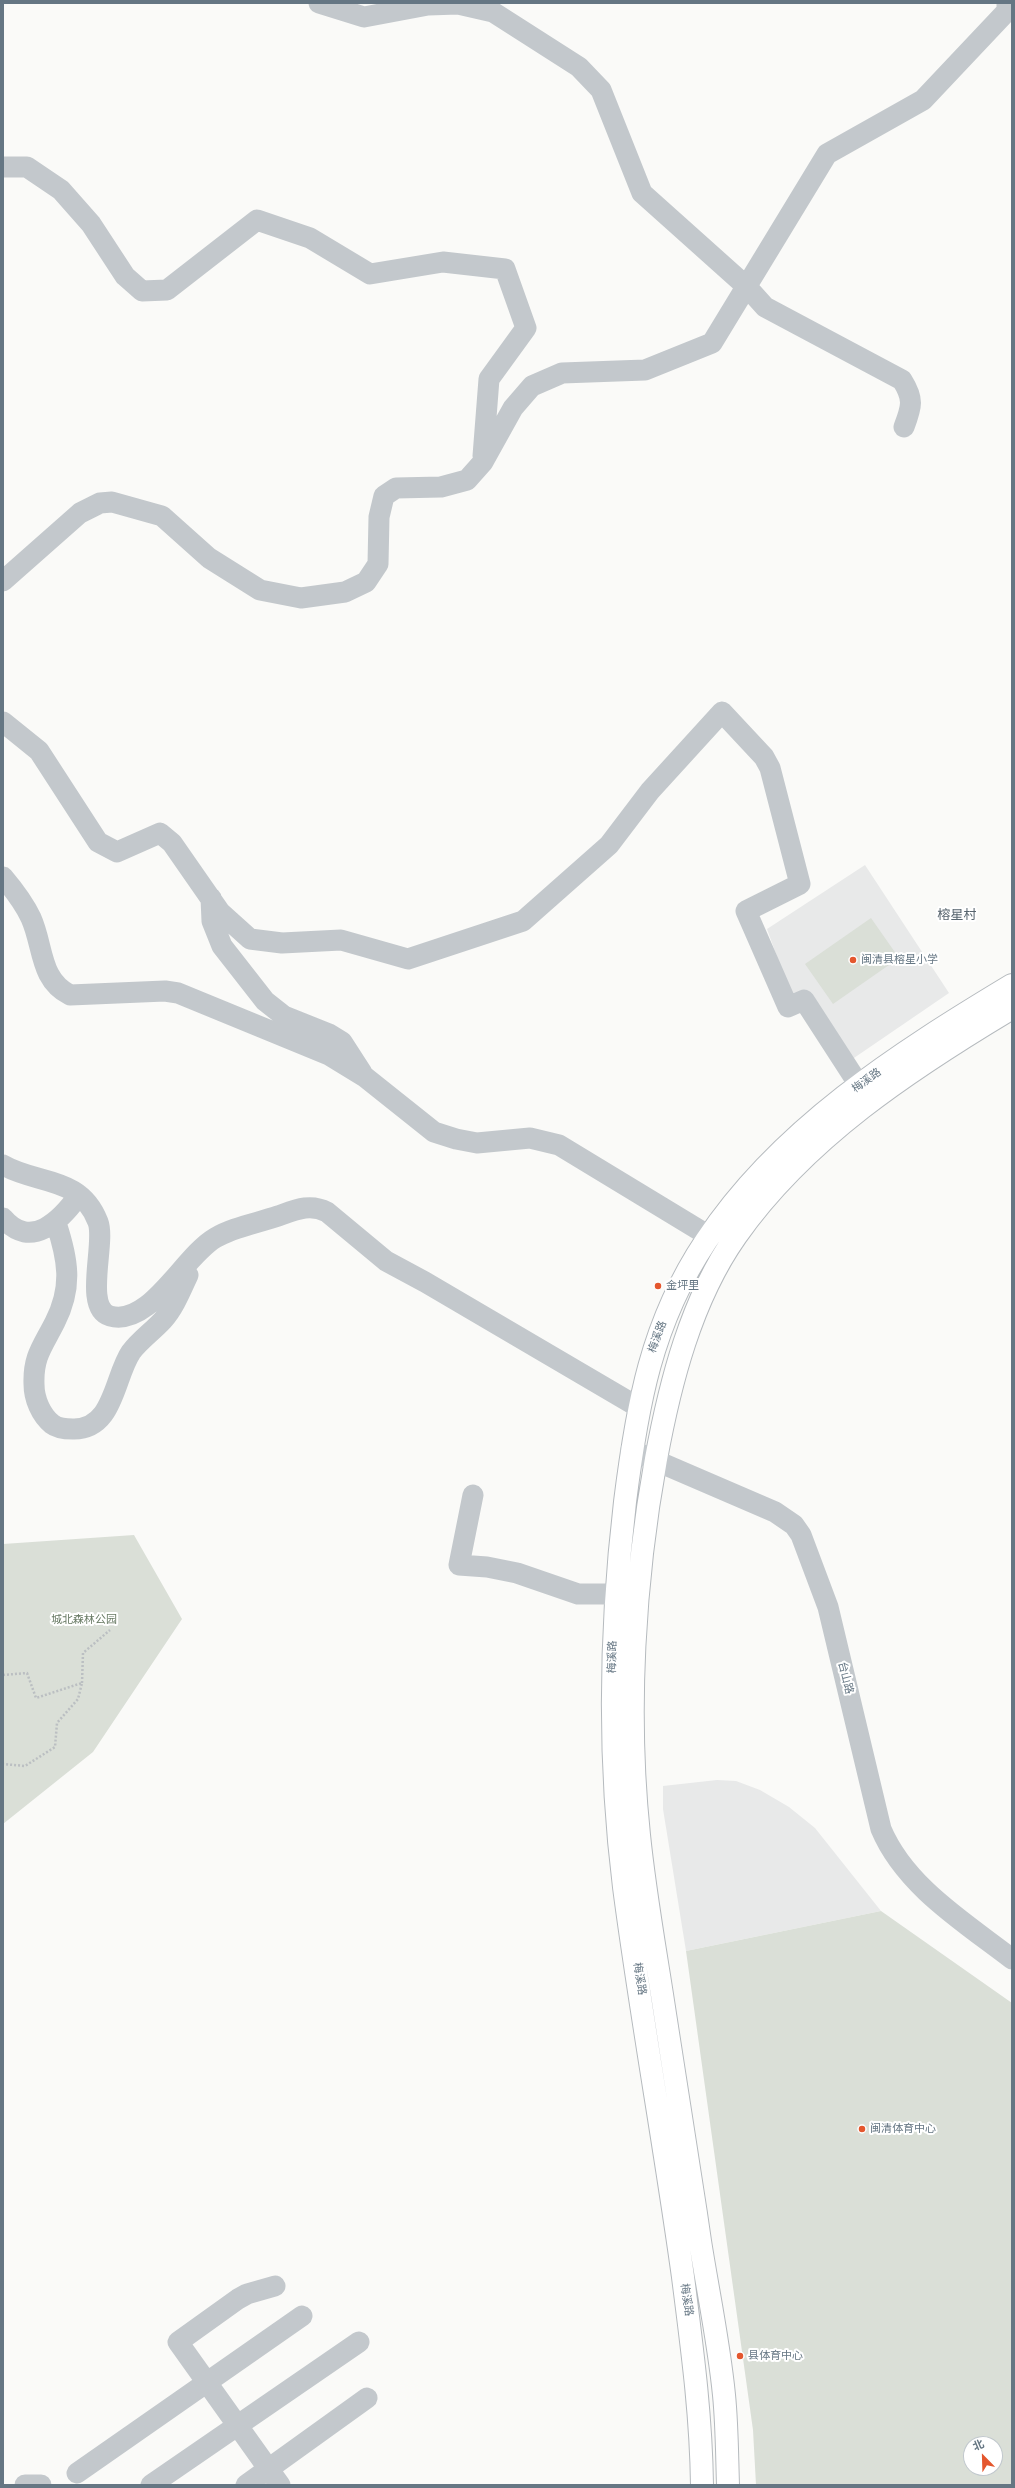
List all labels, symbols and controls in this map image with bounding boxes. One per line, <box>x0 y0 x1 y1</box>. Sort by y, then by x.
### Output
district label: 榕星村 <box>938 908 976 924</box>
place label: 闽清县榕星小学 <box>861 953 938 967</box>
marker: 闽清县榕星小学 <box>848 955 858 965</box>
street label: 梅溪路 <box>850 1066 884 1096</box>
place label: 金坪里 <box>666 1279 699 1293</box>
marker: 金坪里 <box>653 1281 663 1291</box>
street label: 梅溪路 <box>646 1319 670 1355</box>
park label: 城北森林公园 <box>51 1613 117 1627</box>
street label: 梅溪路 <box>606 1640 620 1674</box>
street label: 台山路 <box>835 1660 855 1696</box>
street label: 梅溪路 <box>630 1962 648 1996</box>
place label: 闽清体育中心 <box>870 2122 936 2136</box>
marker: 闽清体育中心 <box>857 2124 867 2134</box>
street label: 梅溪路 <box>677 2283 695 2317</box>
place label: 县体育中心 <box>748 2349 803 2363</box>
marker: 县体育中心 <box>735 2351 745 2361</box>
north arrow <box>963 2436 1003 2476</box>
text: 北 <box>971 2436 986 2454</box>

